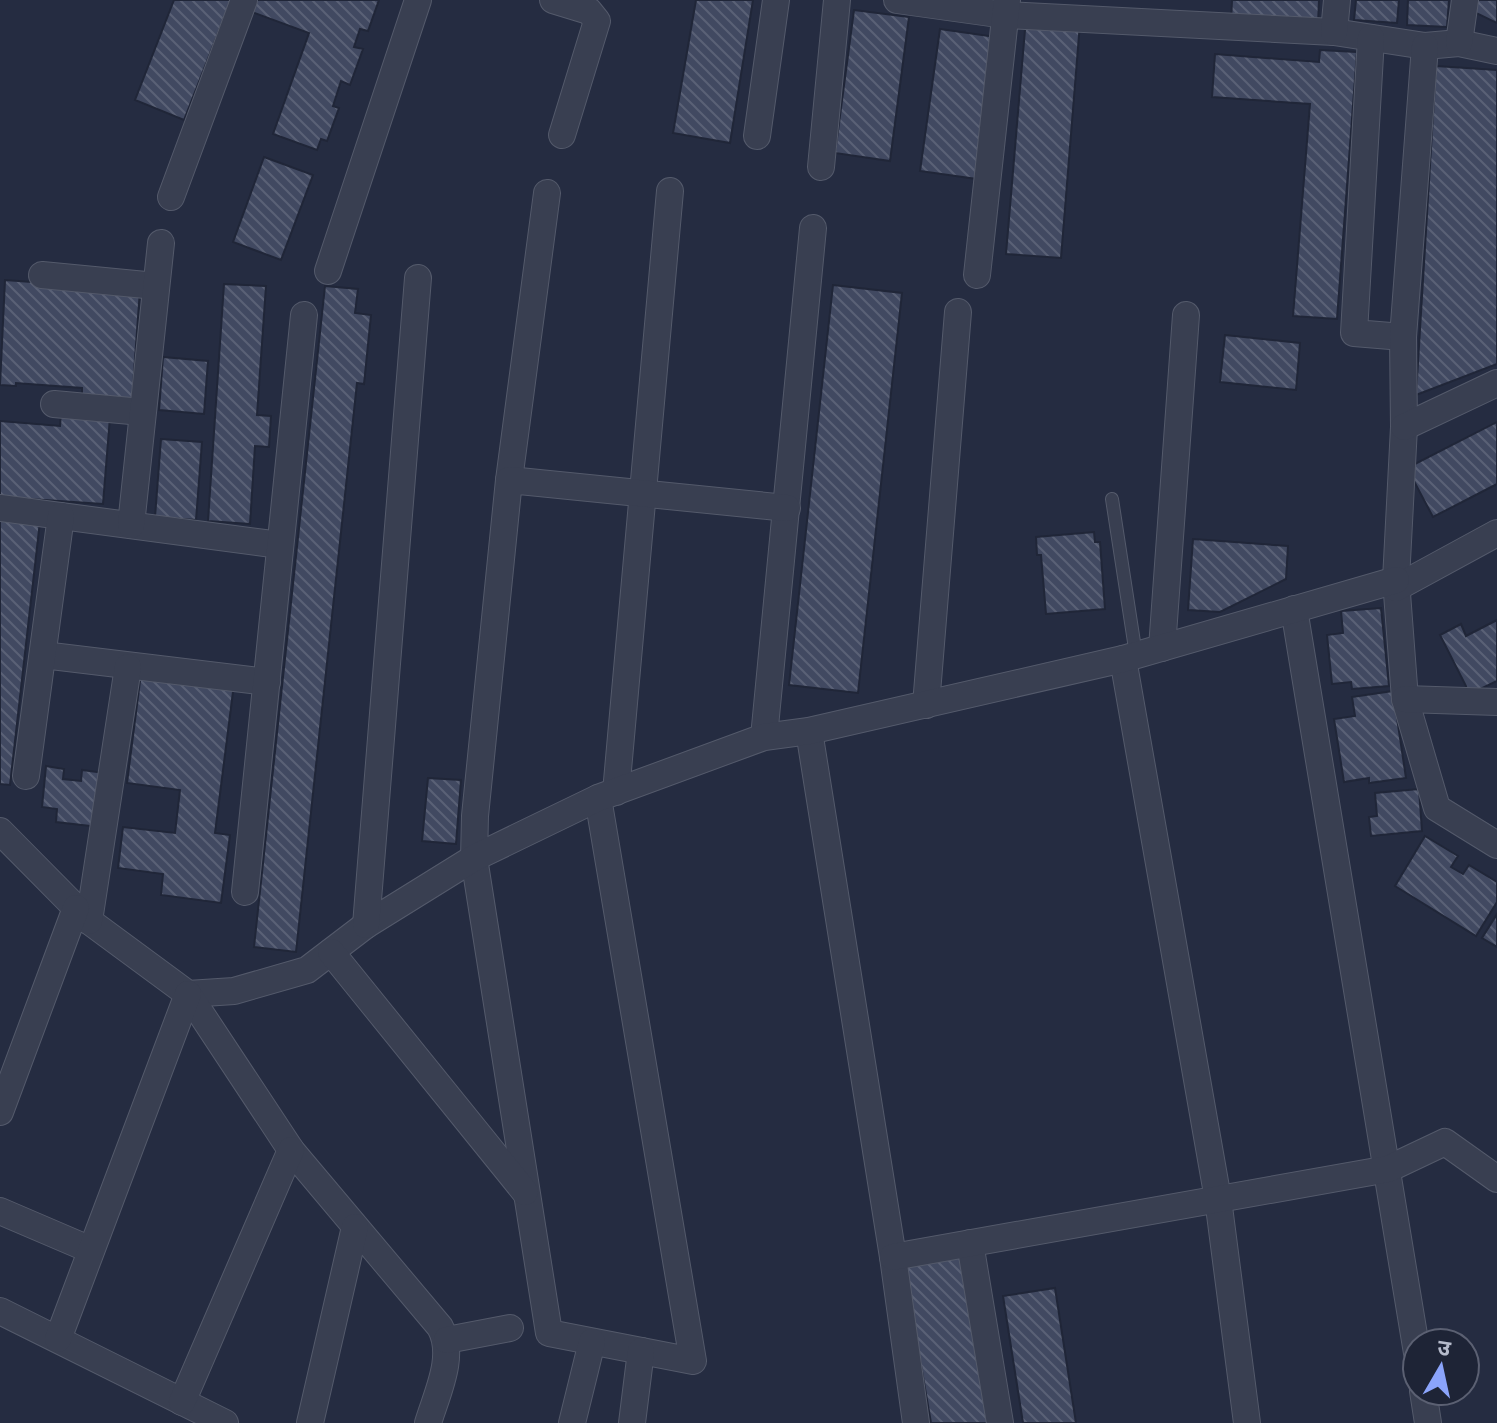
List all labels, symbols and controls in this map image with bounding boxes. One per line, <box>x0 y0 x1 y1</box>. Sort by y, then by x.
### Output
north arrow <box>1401 1327 1481 1407</box>
text: उ <box>1436 1332 1454 1361</box>

